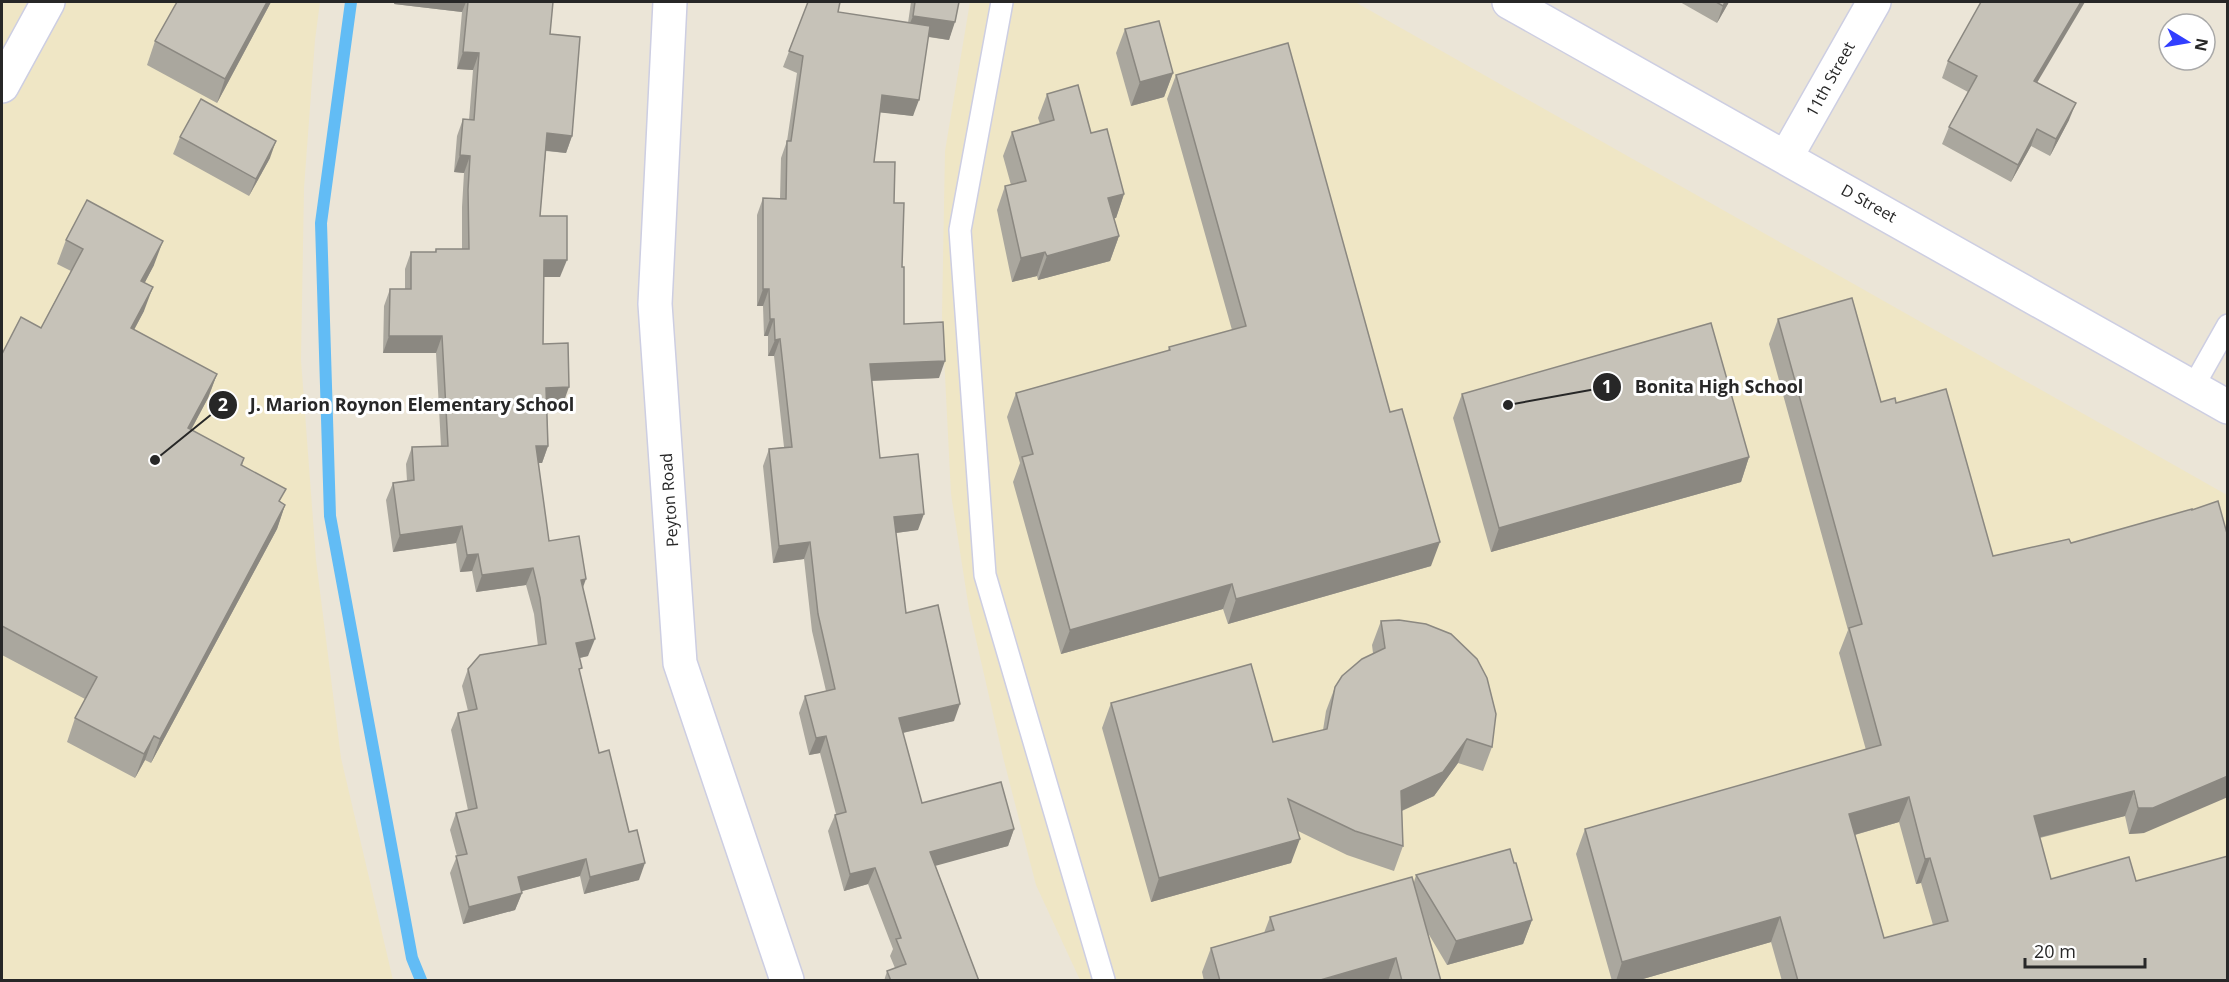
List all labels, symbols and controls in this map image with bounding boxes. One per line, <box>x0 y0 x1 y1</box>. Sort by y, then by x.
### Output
north arrow <box>2157 12 2217 72</box>
text: N <box>2190 36 2214 53</box>
street label: 11th Street <box>1800 37 1860 120</box>
street label: D Street <box>1837 179 1901 227</box>
callout: Bonita High School <box>1592 369 1815 405</box>
text: 1 <box>1602 374 1612 398</box>
text: Bonita High School <box>1635 374 1803 398</box>
callout: J. Marion Roynon Elementary School <box>208 387 587 423</box>
text: 2 <box>218 392 228 416</box>
text: J. Marion Roynon Elementary School <box>248 392 574 416</box>
street label: Peyton Road <box>655 452 683 548</box>
scale bar <box>2025 931 2145 969</box>
text: 20 m <box>2034 939 2076 963</box>

